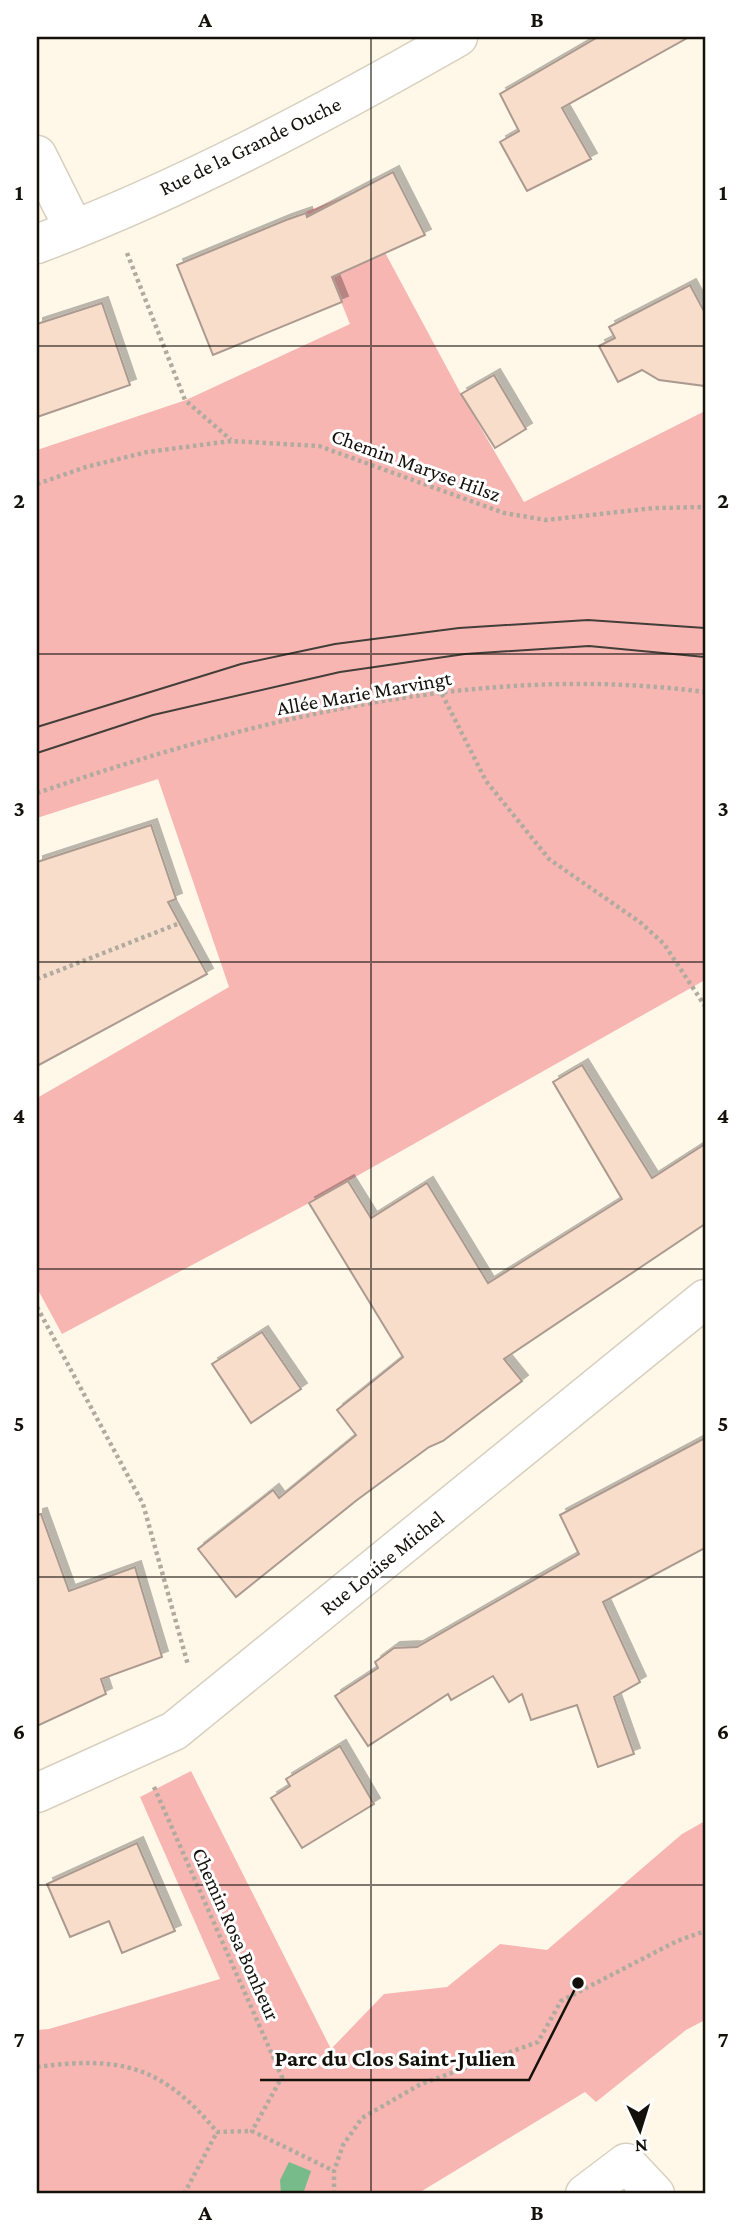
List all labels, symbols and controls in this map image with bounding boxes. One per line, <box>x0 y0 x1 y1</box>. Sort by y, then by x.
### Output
text: A <box>197 6 212 32</box>
text: B <box>530 6 544 32</box>
street label: Rue de la Grande Ouche <box>155 92 345 200</box>
text: 1 <box>15 179 24 205</box>
text: 1 <box>719 179 728 205</box>
street label: Chemin Maryse Hilsz <box>328 423 504 507</box>
text: 2 <box>13 487 25 513</box>
text: 2 <box>717 487 729 513</box>
street label: Allée Marie Marvingt <box>275 666 454 720</box>
text: 3 <box>13 795 25 821</box>
text: 3 <box>717 795 729 821</box>
text: 4 <box>13 1102 25 1128</box>
text: 4 <box>717 1102 729 1128</box>
text: 5 <box>13 1410 25 1436</box>
text: 5 <box>717 1410 729 1436</box>
street label: Rue Louise Michel <box>315 1506 449 1620</box>
text: 6 <box>13 1718 25 1744</box>
text: 6 <box>717 1718 729 1744</box>
street label: Chemin Rosa Bonheur <box>187 1844 285 2025</box>
text: 7 <box>13 2026 25 2052</box>
text: 7 <box>717 2026 729 2052</box>
callout: Parc du Clos Saint-Julien <box>260 2036 529 2080</box>
text: Parc du Clos Saint-Julien <box>275 2045 515 2071</box>
north arrow <box>606 2094 676 2164</box>
text: N <box>634 2136 648 2157</box>
text: A <box>197 2199 212 2225</box>
text: B <box>530 2199 544 2225</box>

